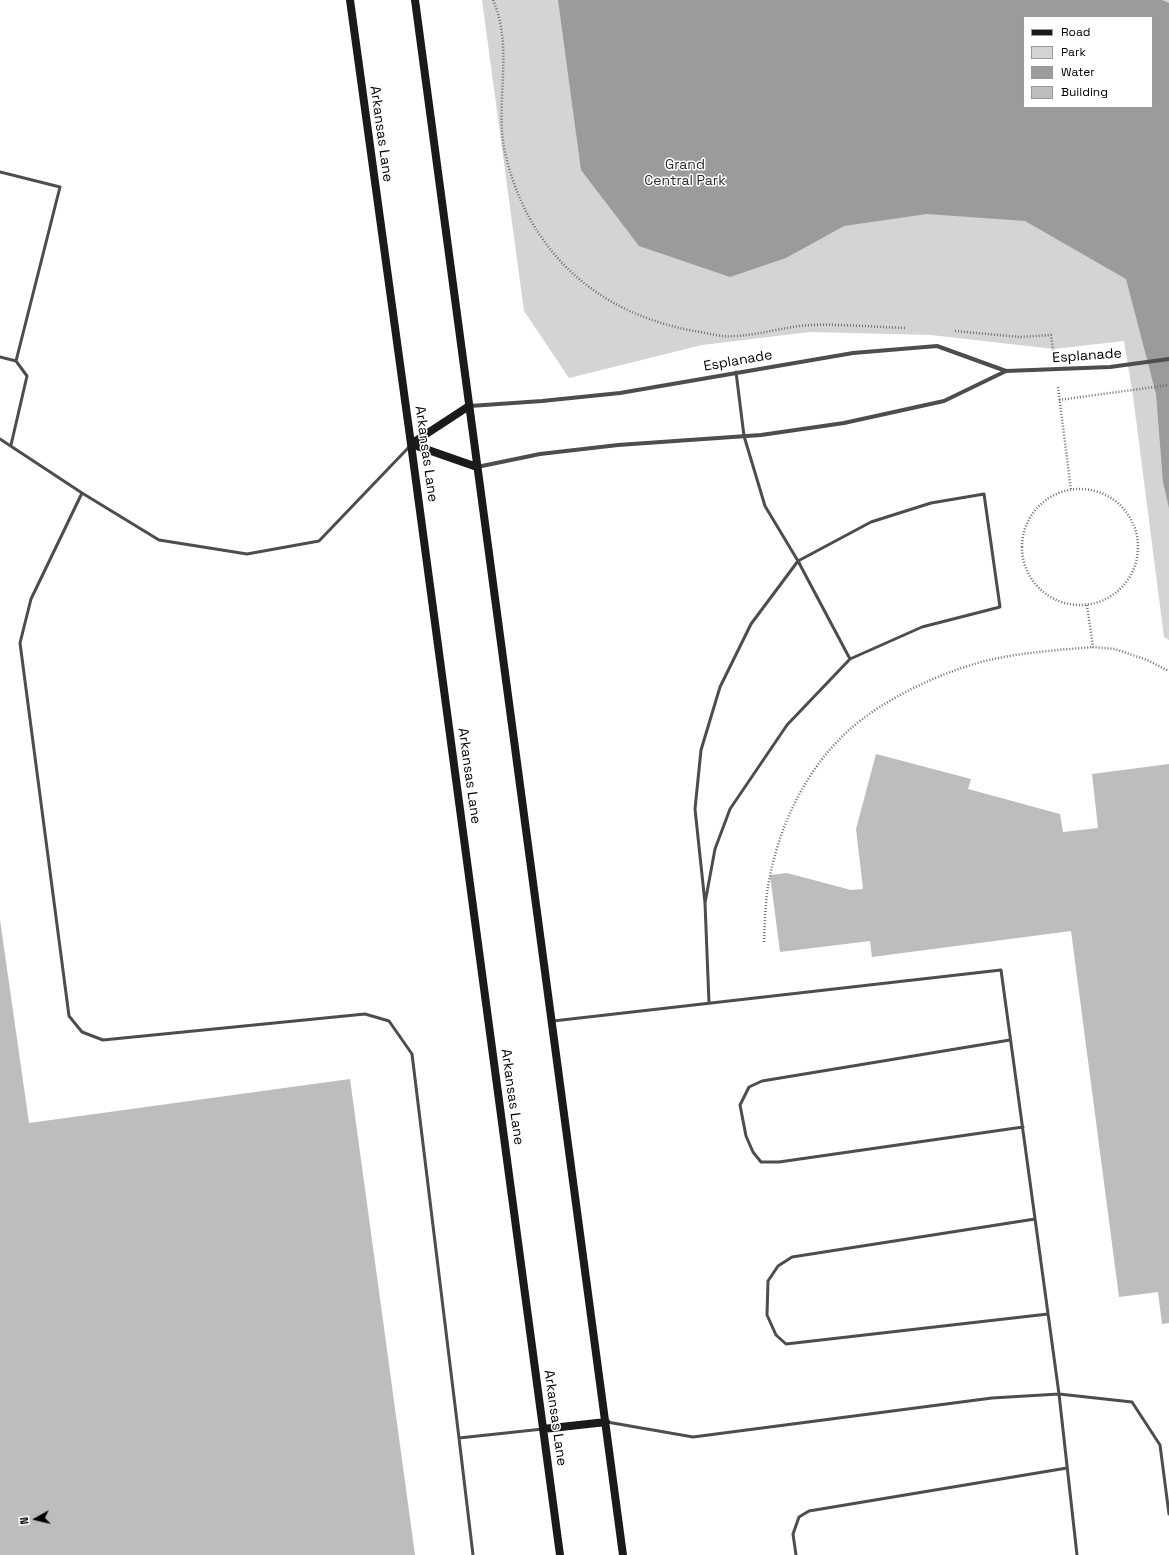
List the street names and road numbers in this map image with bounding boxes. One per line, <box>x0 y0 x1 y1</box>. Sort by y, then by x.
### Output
street label: Arkansas Lane <box>366 85 396 183</box>
street label: Esplanade <box>1052 345 1122 367</box>
street label: Esplanade <box>702 347 774 375</box>
street label: Arkansas Lane <box>411 405 441 503</box>
street label: Arkansas Lane <box>454 727 484 825</box>
street label: Arkansas Lane <box>497 1048 527 1146</box>
street label: Arkansas Lane <box>540 1369 570 1467</box>

